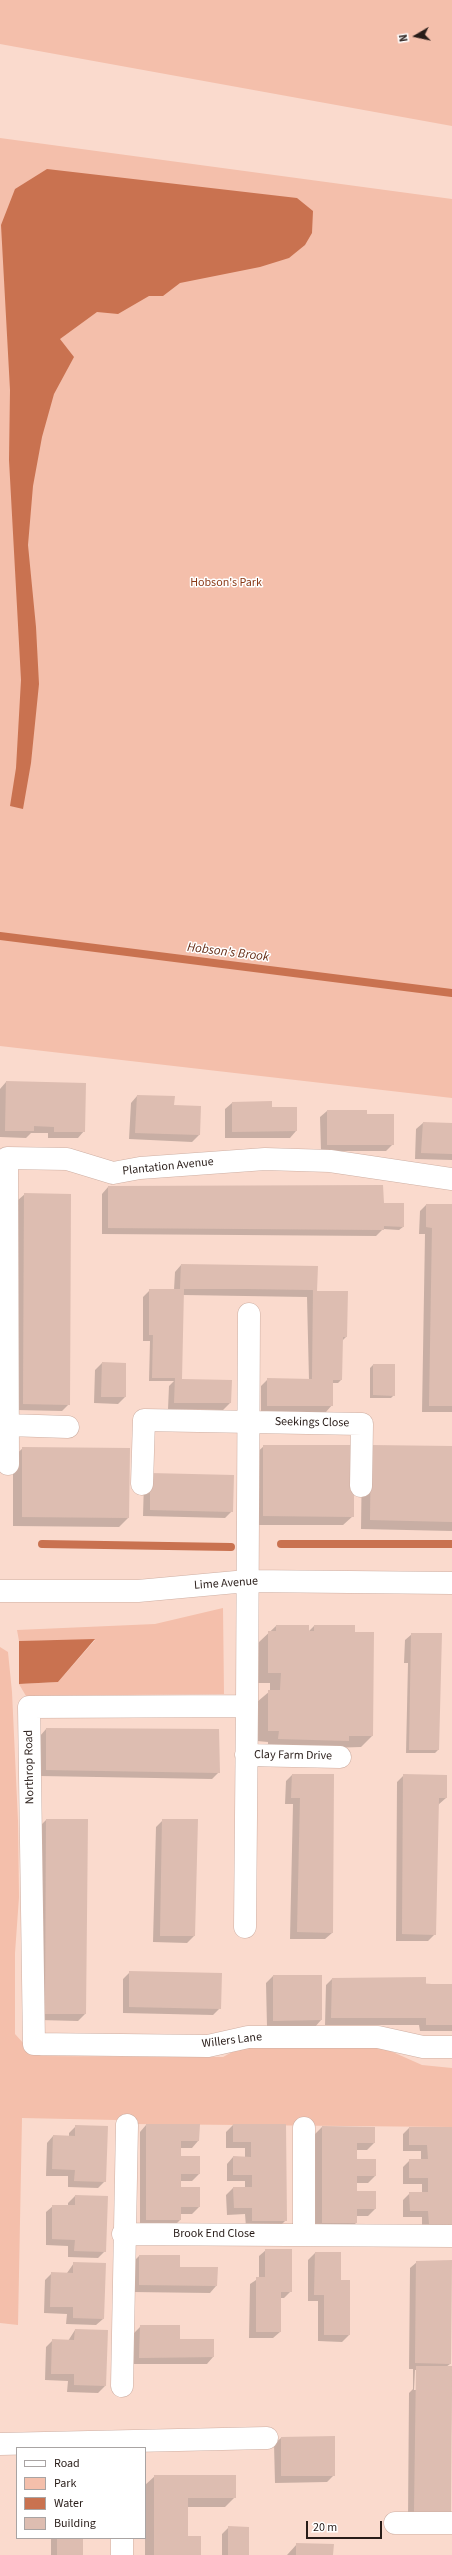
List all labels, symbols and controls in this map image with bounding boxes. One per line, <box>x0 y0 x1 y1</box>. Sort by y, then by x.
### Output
north arrow <box>396 16 436 56</box>
text: N <box>396 33 412 43</box>
park label: Hobson's Park <box>190 576 262 590</box>
water label: Hobson's Brook <box>186 940 270 966</box>
street label: Plantation Avenue <box>122 1155 214 1179</box>
street label: Seekings Close <box>275 1415 349 1431</box>
street label: Lime Avenue <box>194 1575 258 1593</box>
street label: Northrop Road <box>22 1730 38 1804</box>
street label: Clay Farm Drive <box>254 1748 332 1764</box>
street label: Willers Lane <box>201 2030 263 2052</box>
street label: Brook End Close <box>173 2227 255 2241</box>
legend <box>16 2447 146 2539</box>
text: Road <box>54 2455 80 2472</box>
text: Park <box>54 2475 76 2492</box>
text: Water <box>54 2495 83 2512</box>
scale bar <box>308 2513 384 2539</box>
text: Building <box>54 2515 96 2532</box>
text: 20 m <box>313 2519 337 2536</box>

